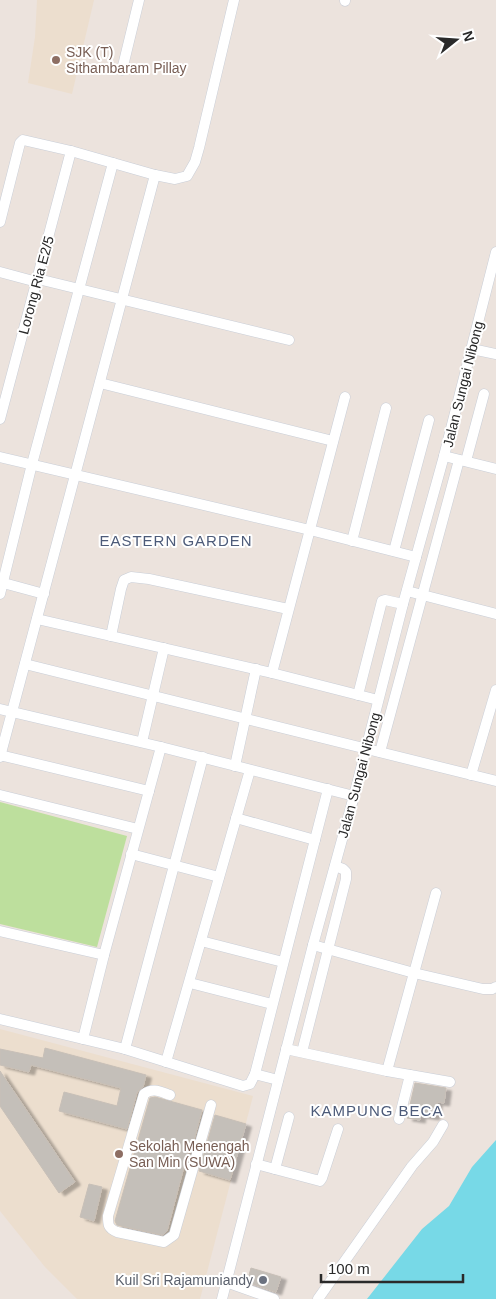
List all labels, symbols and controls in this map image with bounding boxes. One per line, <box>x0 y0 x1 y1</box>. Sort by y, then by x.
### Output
north arrow <box>431 15 481 65</box>
text: N <box>459 29 478 43</box>
place label: SJK (T) Sithambaram Pillay <box>66 44 187 76</box>
marker: SJK (T) Sithambaram Pillay <box>50 54 62 66</box>
street label: Lorong Ria E2/5 <box>15 234 57 336</box>
street label: Jalan Sungai Nibong <box>440 319 486 449</box>
district label: EASTERN GARDEN <box>99 532 253 549</box>
street label: Jalan Sungai Nibong <box>335 711 383 839</box>
district label: KAMPUNG BECA <box>311 1102 443 1119</box>
place label: Sekolah Menengah San Min (SUWA) <box>129 1138 250 1170</box>
marker: Sekolah Menengah San Min (SUWA) <box>113 1148 125 1160</box>
scale bar <box>321 1252 464 1284</box>
text: 100 m <box>328 1260 370 1277</box>
place label: Kuil Sri Rajamuniandy <box>115 1272 253 1288</box>
marker: Kuil Sri Rajamuniandy <box>257 1274 269 1286</box>

